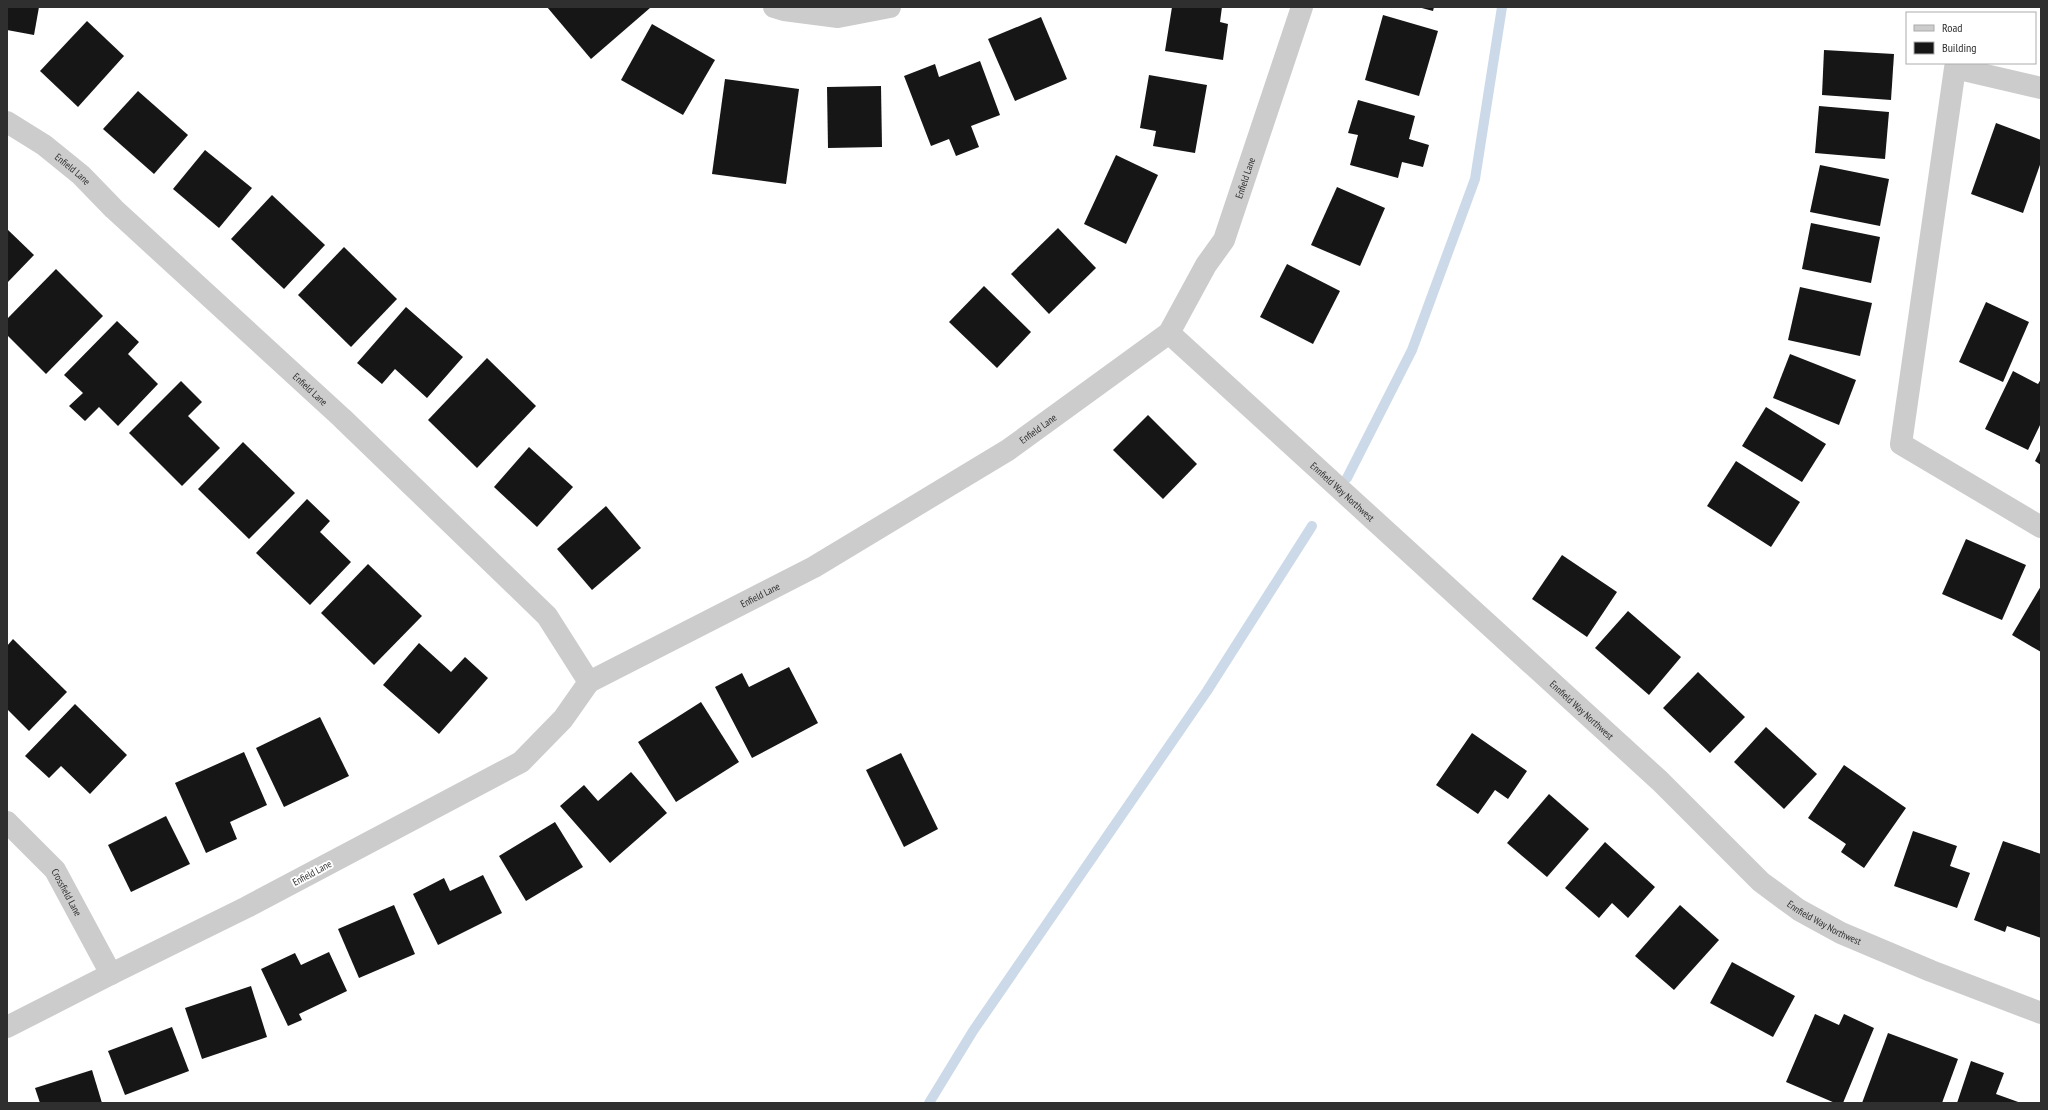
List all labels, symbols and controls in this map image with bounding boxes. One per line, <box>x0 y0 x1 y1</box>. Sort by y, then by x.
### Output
legend <box>1906 12 2036 64</box>
text: Road <box>1942 20 1962 35</box>
text: Building <box>1942 40 1977 55</box>
street label: Enfield Lane <box>52 150 93 187</box>
street label: Enfield Lane <box>1232 156 1258 200</box>
street label: Enfield Lane <box>290 370 330 408</box>
street label: Enfield Lane <box>1017 411 1059 446</box>
street label: Ennfield Way Northwest <box>1308 459 1378 524</box>
street label: Enfield Lane <box>738 579 782 610</box>
street label: Ennfield Way Northwest <box>1547 677 1617 742</box>
street label: Enfield Lane <box>290 857 334 889</box>
street label: Crossfield Lane <box>49 866 85 918</box>
street label: Ennfield Way Northwest <box>1785 897 1864 947</box>

